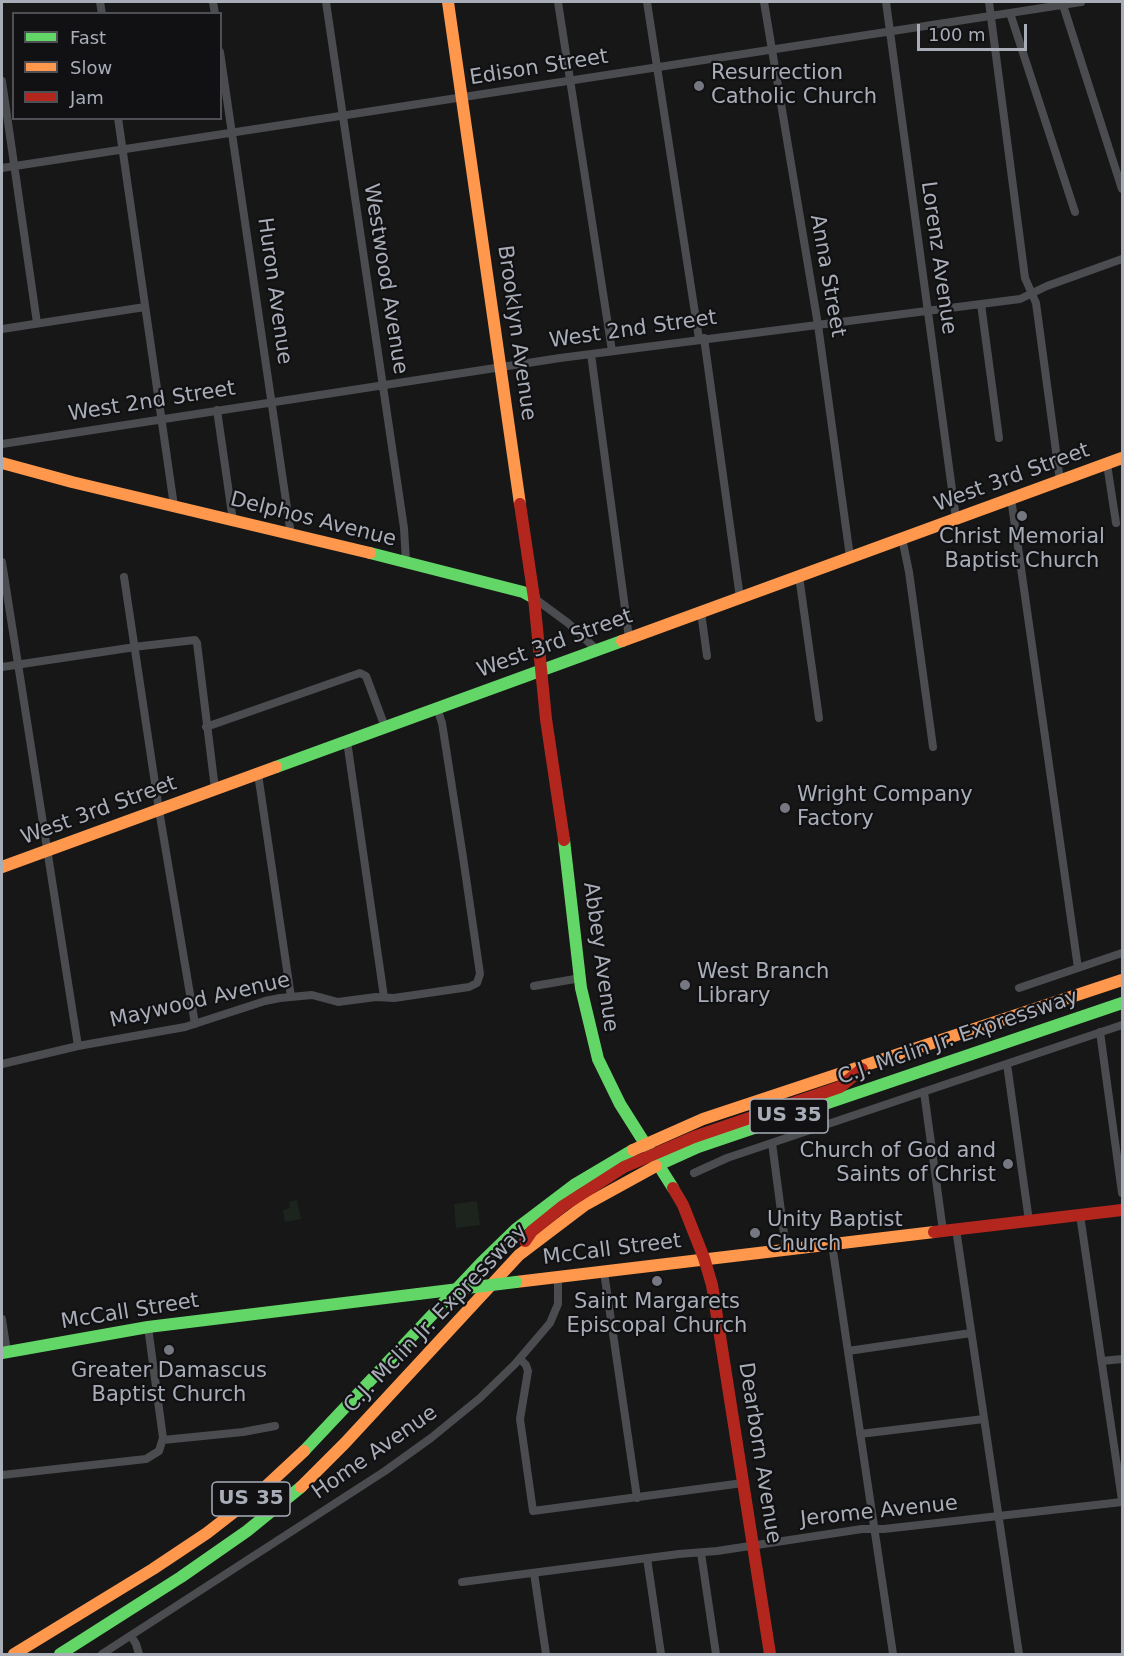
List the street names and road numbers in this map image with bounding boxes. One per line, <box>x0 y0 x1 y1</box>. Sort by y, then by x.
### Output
street label: Edison Street <box>468 45 610 91</box>
street label: Lorenz Avenue <box>915 180 961 336</box>
street label: Westwood Avenue <box>357 182 413 376</box>
street label: Anna Street <box>804 213 850 339</box>
street label: Huron Avenue <box>251 216 297 366</box>
street label: Brooklyn Avenue <box>491 244 541 422</box>
street label: West 2nd Street <box>548 306 718 354</box>
street label: West 2nd Street <box>67 376 237 428</box>
street label: West 3rd Street <box>931 438 1093 518</box>
street label: Delphos Avenue <box>227 487 399 553</box>
street label: West 3rd Street <box>474 604 636 684</box>
street label: West 3rd Street <box>18 771 180 851</box>
street label: Abbey Avenue <box>577 880 623 1034</box>
street label: Maywood Avenue <box>107 968 293 1034</box>
street label: C.J. Mclin Jr. Expressway <box>834 985 1082 1091</box>
road number: US 35 <box>750 1099 828 1133</box>
street label: C.J. Mclin Jr. Expressway <box>339 1219 533 1419</box>
street label: McCall Street <box>541 1229 683 1271</box>
street label: McCall Street <box>59 1289 201 1335</box>
street label: Dearborn Avenue <box>732 1361 786 1545</box>
street label: Home Avenue <box>308 1401 442 1505</box>
road number: US 35 <box>212 1482 290 1516</box>
street label: Jerome Avenue <box>799 1491 959 1533</box>

